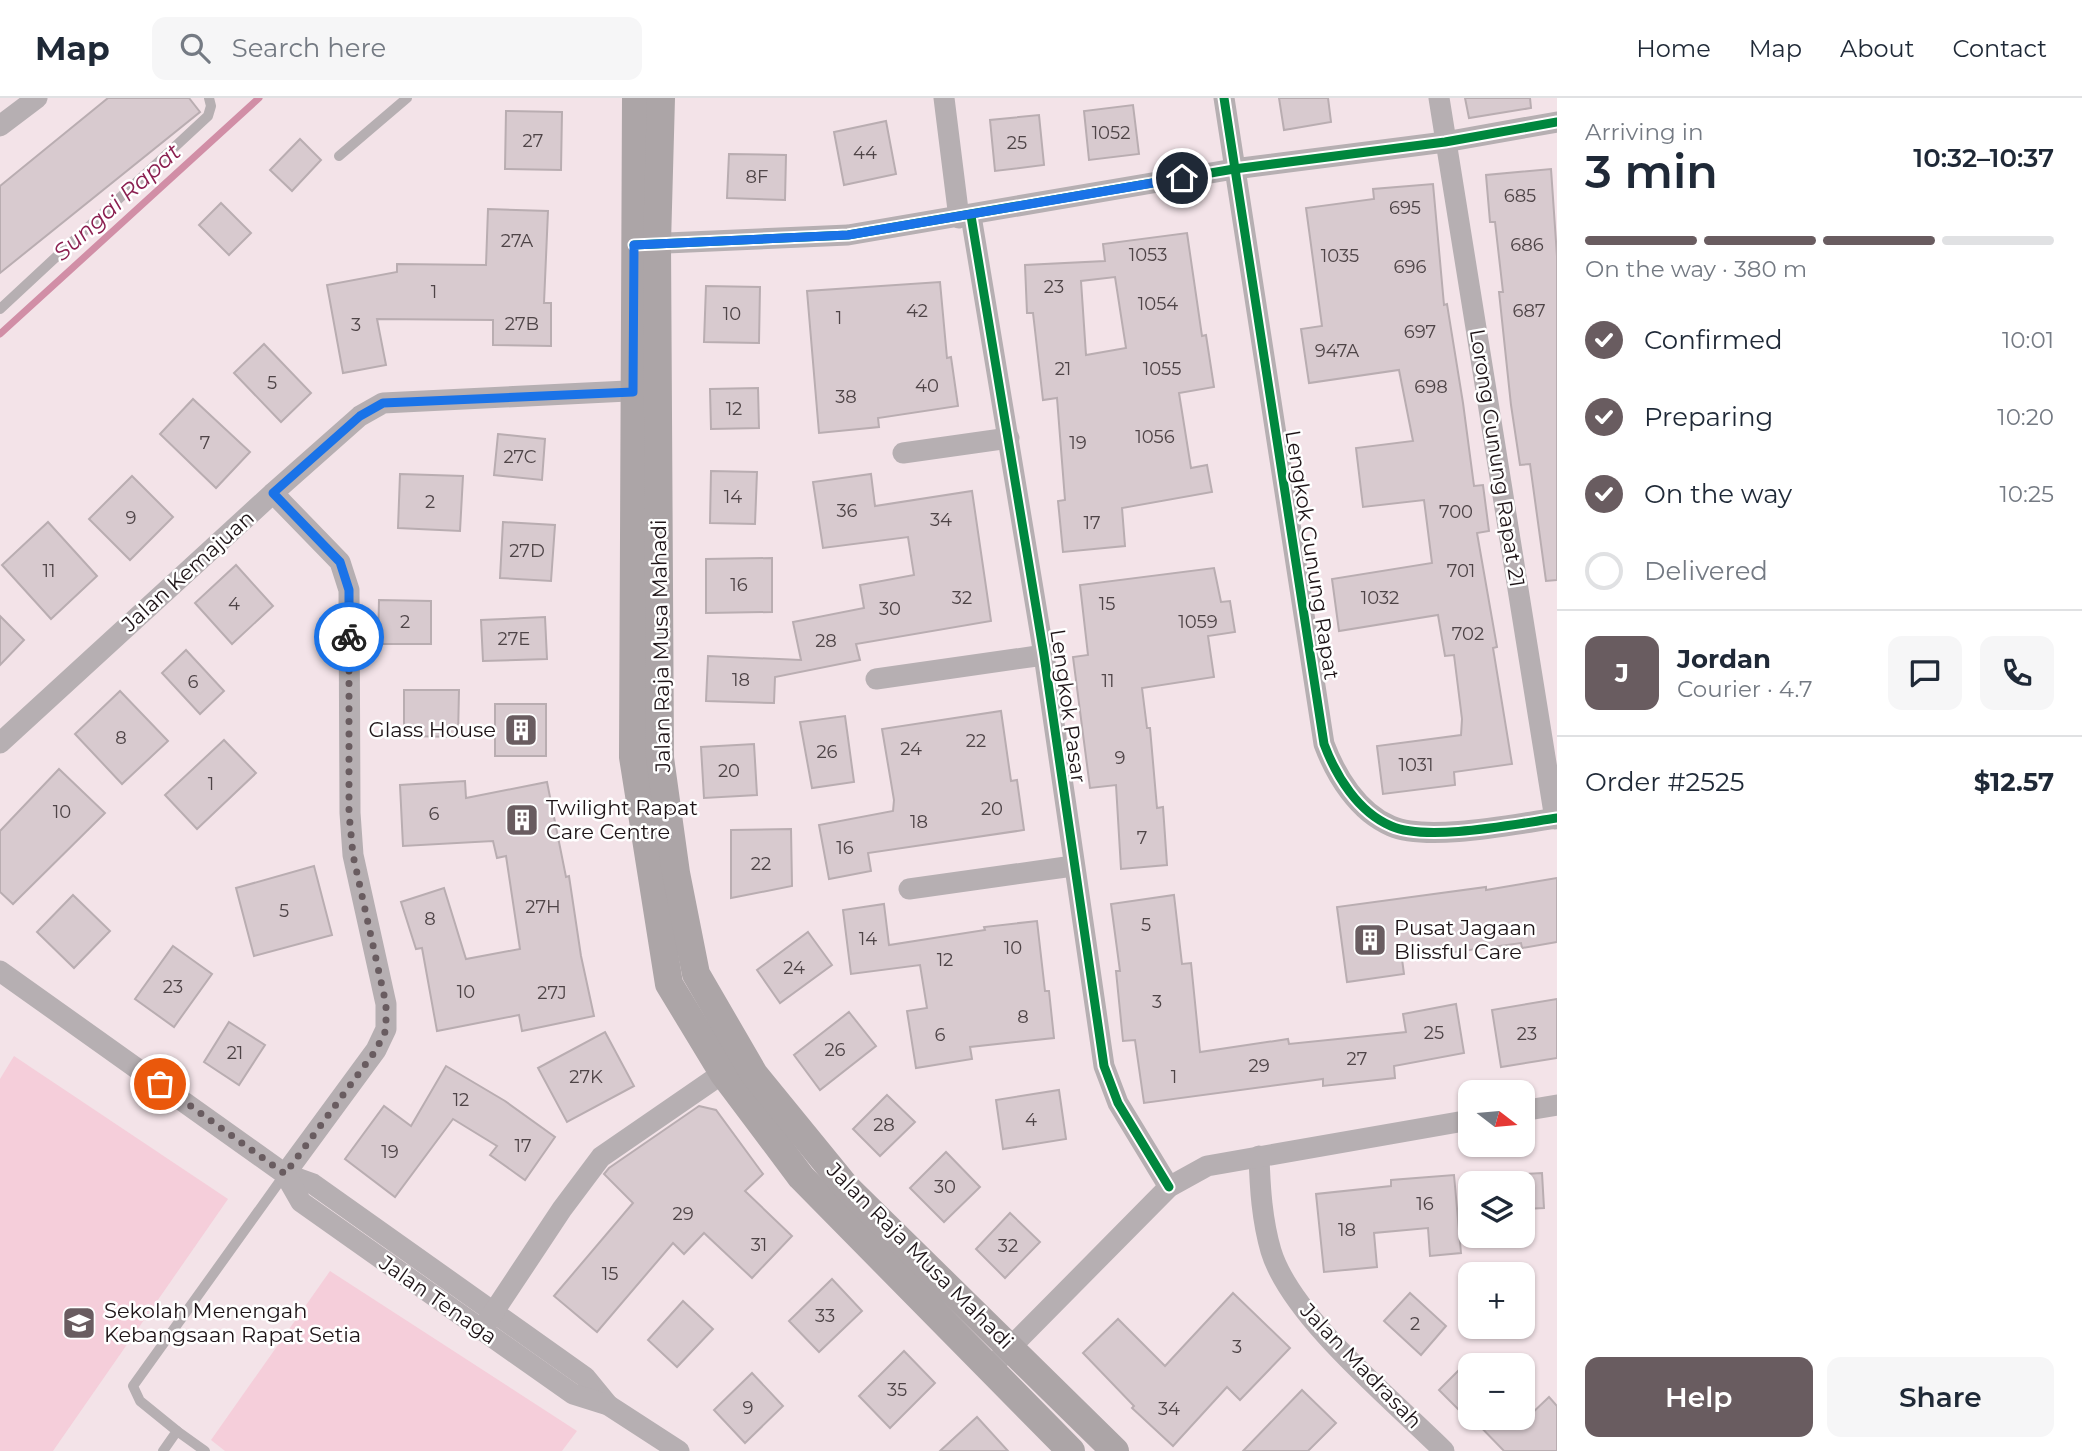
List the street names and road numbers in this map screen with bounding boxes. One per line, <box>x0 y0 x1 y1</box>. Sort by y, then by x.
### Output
street label: Lorong Gunung Rapat 21 <box>1465 327 1530 589</box>
street label: Lengkok Gunung Rapat <box>1280 428 1345 681</box>
street label: Jalan Kemajuan <box>116 505 259 637</box>
street label: Jalan Raja Musa Mahadi <box>646 519 675 774</box>
street label: Lengkok Pasar <box>1045 627 1092 784</box>
street label: Jalan Raja Musa Mahadi <box>821 1157 1019 1354</box>
street label: Jalan Tenaga <box>374 1249 502 1349</box>
street label: Jalan Madrasah <box>1295 1297 1427 1433</box>

